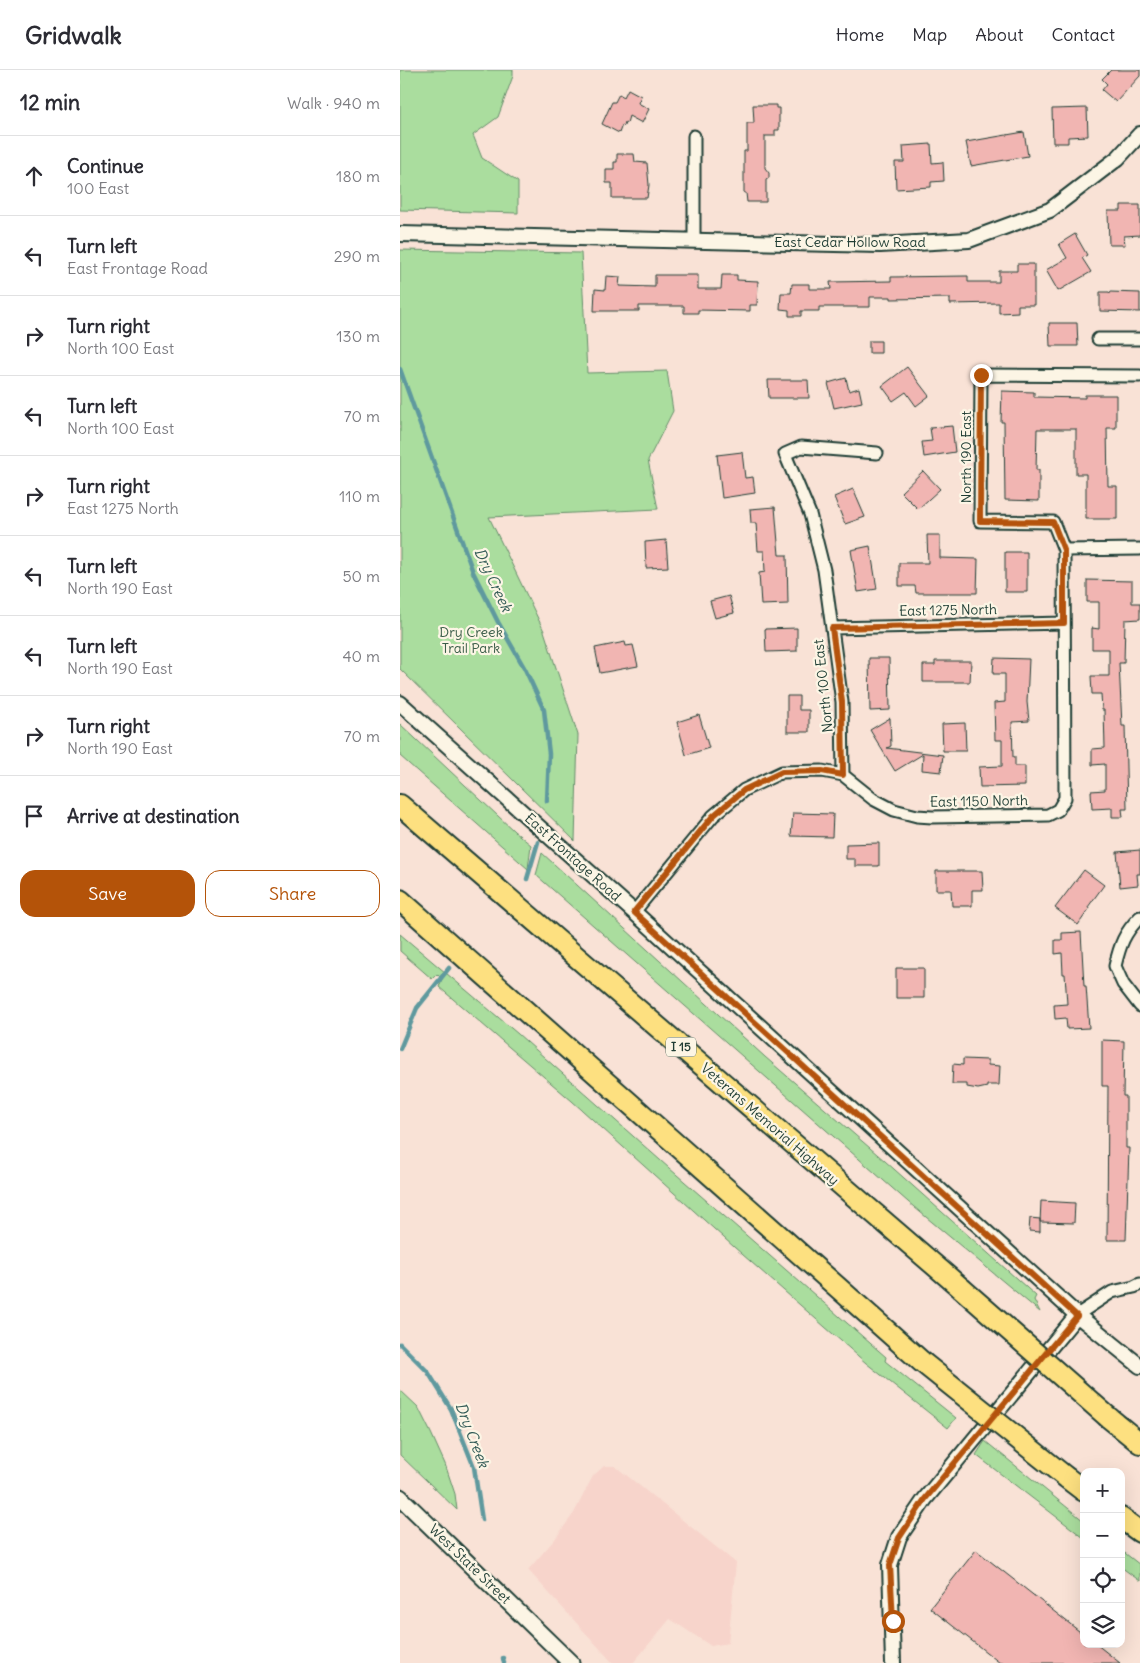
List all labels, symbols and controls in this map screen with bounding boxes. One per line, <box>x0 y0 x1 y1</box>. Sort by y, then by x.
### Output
text: Gridwalk <box>25 20 122 50</box>
text: Home <box>836 23 884 46</box>
text: Map <box>912 23 947 46</box>
text: About <box>975 23 1023 46</box>
text: Contact <box>1051 23 1115 46</box>
text: 12 min <box>20 89 80 116</box>
text: Walk · 940 m <box>287 93 380 113</box>
text: Continue <box>67 154 144 178</box>
icon: ahead <box>20 162 48 190</box>
text: 180 m <box>336 166 380 186</box>
text: 100 East <box>67 178 129 198</box>
street label: East Cedar Hollow Road <box>774 233 926 251</box>
text: Turn left <box>67 234 137 258</box>
icon: left <box>20 242 48 270</box>
text: 290 m <box>334 246 380 266</box>
text: East Frontage Road <box>67 258 208 278</box>
text: Turn right <box>67 314 150 338</box>
icon: right <box>20 322 48 350</box>
text: 130 m <box>336 326 380 346</box>
text: North 100 East <box>67 338 174 358</box>
route end <box>970 364 993 387</box>
text: Turn left <box>67 394 137 418</box>
icon: left <box>20 402 48 430</box>
text: 70 m <box>344 406 380 426</box>
street label: North 190 East <box>957 410 975 503</box>
text: North 100 East <box>67 418 174 438</box>
text: Turn right <box>67 474 150 498</box>
icon: right <box>20 482 48 510</box>
text: 110 m <box>339 486 380 506</box>
text: East 1275 North <box>67 498 179 518</box>
water label: Dry Creek <box>470 545 517 616</box>
text: Turn left <box>67 554 137 578</box>
icon: left <box>20 562 48 590</box>
text: 50 m <box>342 566 380 586</box>
text: North 190 East <box>67 578 173 598</box>
street label: East 1275 North <box>899 600 997 620</box>
park label: Dry Creek Trail Park <box>439 623 503 657</box>
text: Turn left <box>67 634 137 658</box>
street label: North 100 East <box>809 638 837 734</box>
icon: left <box>20 642 48 670</box>
text: 40 m <box>342 646 380 666</box>
text: North 190 East <box>67 658 173 678</box>
text: Turn right <box>67 714 150 738</box>
icon: right <box>20 722 48 750</box>
text: 70 m <box>344 726 380 746</box>
text: North 190 East <box>67 738 173 758</box>
street label: East 1150 North <box>930 791 1028 811</box>
icon: arrive <box>20 802 48 830</box>
text: Arrive at destination <box>67 804 240 828</box>
street label: East Frontage Road <box>521 809 625 905</box>
button: Save <box>20 870 195 917</box>
button: Share <box>205 870 380 917</box>
road number: I 15 <box>666 1038 696 1056</box>
street label: Veterans Memorial Highway <box>697 1059 843 1189</box>
water label: Dry Creek <box>451 1400 494 1471</box>
map controls <box>1080 1468 1125 1648</box>
button: + <box>1080 1468 1125 1513</box>
button: − <box>1080 1513 1125 1558</box>
street label: West State Street <box>425 1520 515 1608</box>
button: locate <box>1080 1558 1125 1603</box>
button: layers <box>1080 1603 1125 1648</box>
route start <box>882 1610 905 1633</box>

